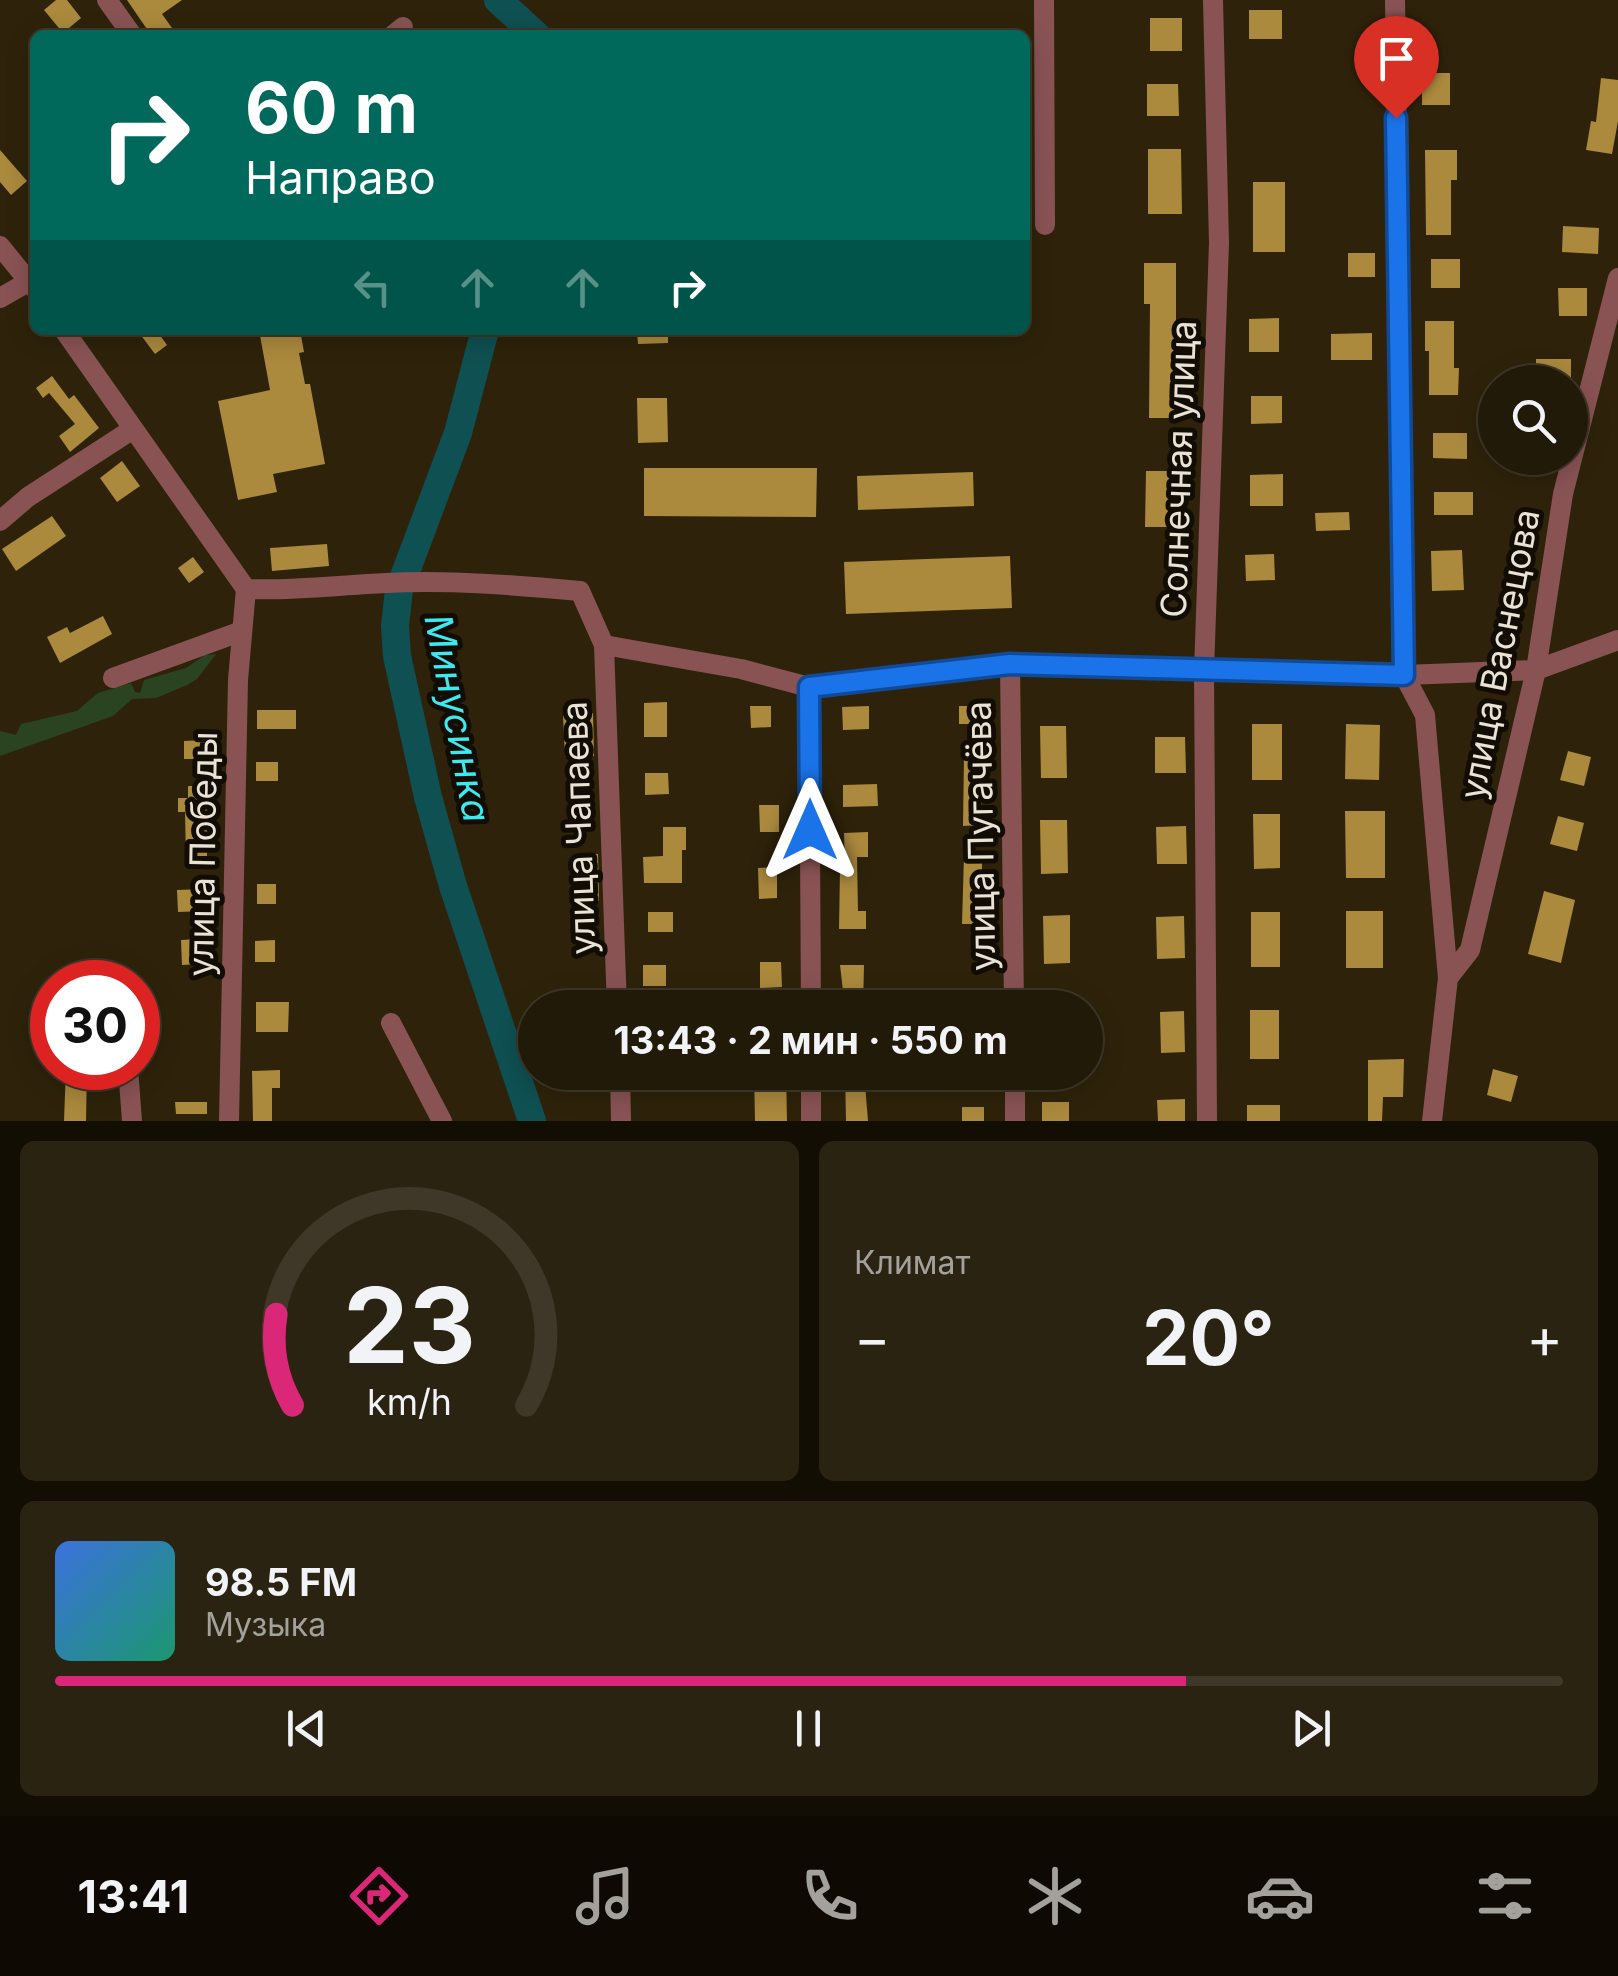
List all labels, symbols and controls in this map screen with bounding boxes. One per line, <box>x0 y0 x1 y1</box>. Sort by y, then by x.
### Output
pin <box>1354 16 1439 119</box>
icon: arrive <box>1369 31 1424 86</box>
text: 60 m <box>245 65 418 150</box>
icon: right <box>80 70 210 200</box>
text: Направо <box>245 150 436 205</box>
icon: left <box>345 260 400 315</box>
icon: ahead <box>450 260 505 315</box>
icon: ahead <box>555 260 610 315</box>
icon: right <box>660 260 715 315</box>
street label: Солнечная улица <box>1152 320 1204 618</box>
map controls <box>1478 365 1588 475</box>
button: search <box>1478 365 1588 475</box>
street label: улица Васнецова <box>1450 506 1548 802</box>
water label: Минусинка <box>415 610 501 826</box>
street label: улица Чапаева <box>553 701 603 955</box>
street label: улица Пугачёва <box>957 701 1003 971</box>
street label: улица Победы <box>179 731 225 977</box>
position arrow <box>758 778 862 882</box>
speed limit sign: 30 <box>30 960 160 1090</box>
text: 13:43 · 2 мин · 550 m <box>613 1017 1008 1063</box>
text: Климат <box>854 1243 970 1282</box>
text: 23 <box>343 1262 476 1388</box>
text: 20° <box>1142 1292 1275 1383</box>
text: − <box>854 1305 890 1371</box>
text: + <box>1527 1305 1563 1371</box>
text: km/h <box>367 1380 452 1424</box>
text: 98.5 FM <box>205 1559 357 1605</box>
text: Музыка <box>205 1605 326 1644</box>
icon: previous <box>279 1701 334 1756</box>
icon: pause <box>781 1701 836 1756</box>
icon: next <box>1284 1701 1339 1756</box>
icon: directions <box>344 1861 414 1931</box>
icon: music <box>570 1861 640 1931</box>
icon: phone <box>795 1861 865 1931</box>
icon: climate <box>1020 1861 1090 1931</box>
icon: car <box>1245 1861 1315 1931</box>
icon: filters <box>1470 1861 1540 1931</box>
text: 13:41 <box>78 1869 189 1924</box>

